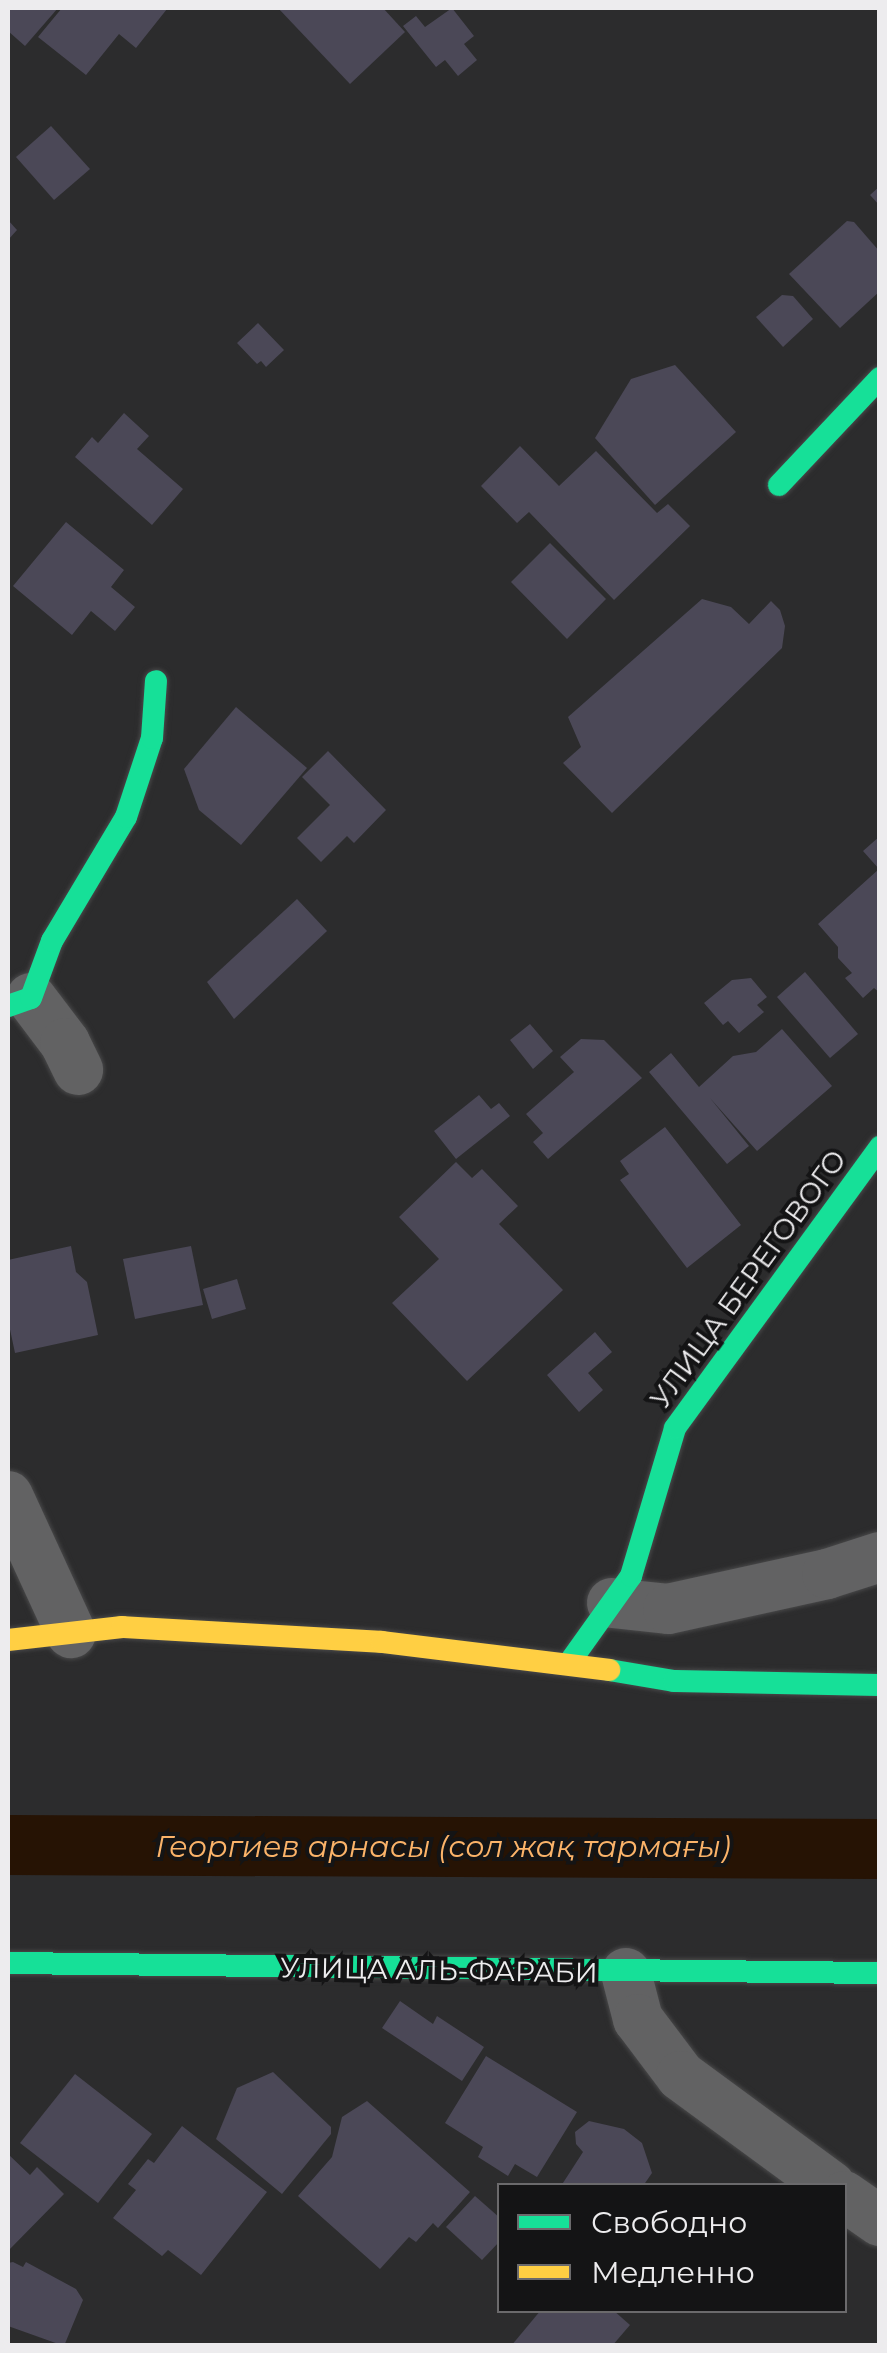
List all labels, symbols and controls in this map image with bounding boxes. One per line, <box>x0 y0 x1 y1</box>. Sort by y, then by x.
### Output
street label: УЛИЦА БЕРЕГОВОГО <box>643 1143 853 1415</box>
water label: Георгиев арнасы (сол жақ тармағы) <box>155 1829 731 1865</box>
street label: УЛИЦА АЛЬ-ФАРАБИ <box>280 1950 598 1990</box>
legend <box>497 2183 847 2313</box>
text: Свободно <box>591 2204 747 2241</box>
text: Медленно <box>591 2254 755 2291</box>

